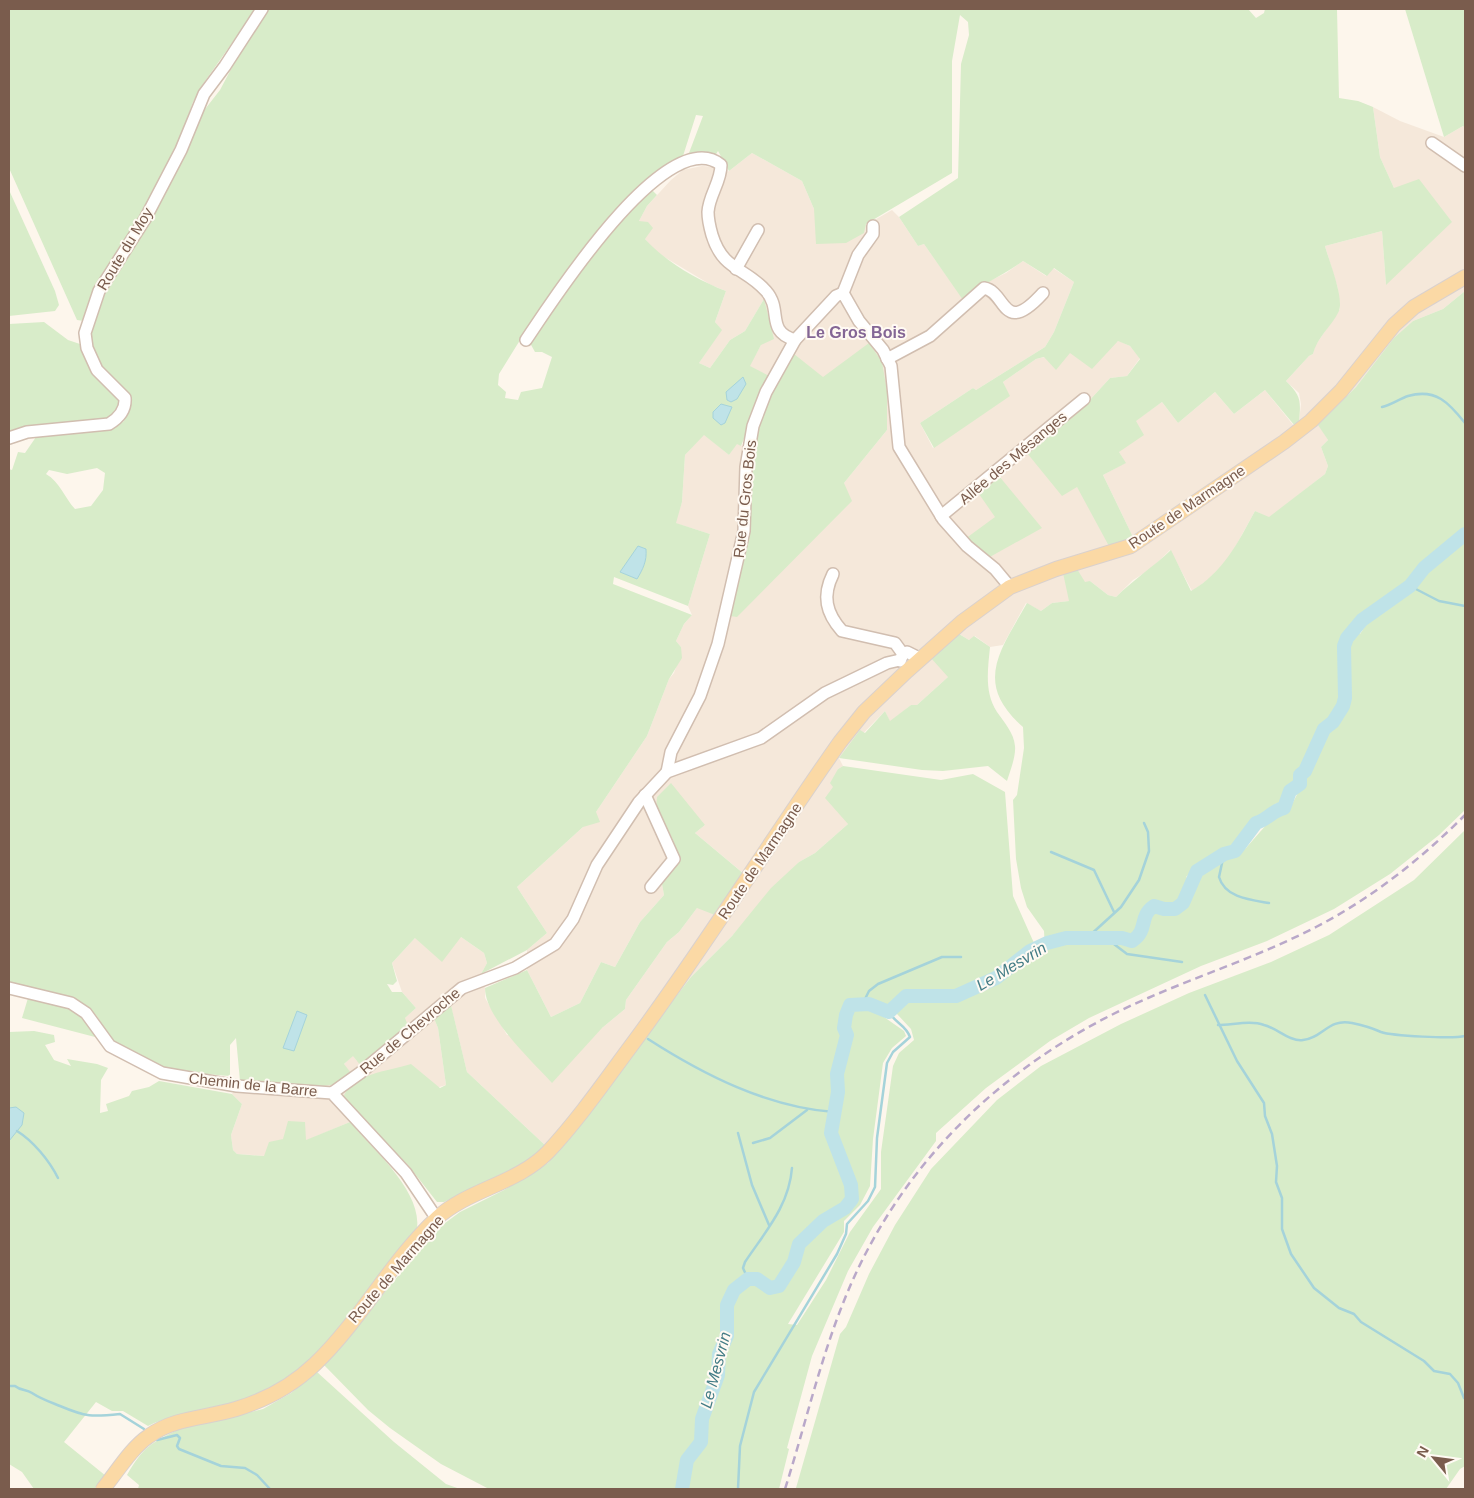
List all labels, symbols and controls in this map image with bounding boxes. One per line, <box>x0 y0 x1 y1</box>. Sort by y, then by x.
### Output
street label: Route du Moy <box>93 204 156 293</box>
district label: Le Gros Bois <box>806 324 906 341</box>
street label: Allée des Mésanges <box>955 408 1070 508</box>
street label: Rue du Gros Bois <box>730 439 759 559</box>
street label: Route de Marmagne <box>1125 461 1248 552</box>
street label: Route de Marmagne <box>714 799 805 922</box>
water label: Le Mesvrin <box>973 939 1049 994</box>
street label: Rue de Chevroche <box>356 984 463 1077</box>
street label: Chemin de la Barre <box>188 1069 318 1100</box>
street label: Route de Marmagne <box>344 1211 447 1326</box>
water label: Le Mesvrin <box>697 1330 734 1410</box>
north arrow <box>1409 1433 1459 1483</box>
text: N <box>1413 1443 1432 1460</box>

